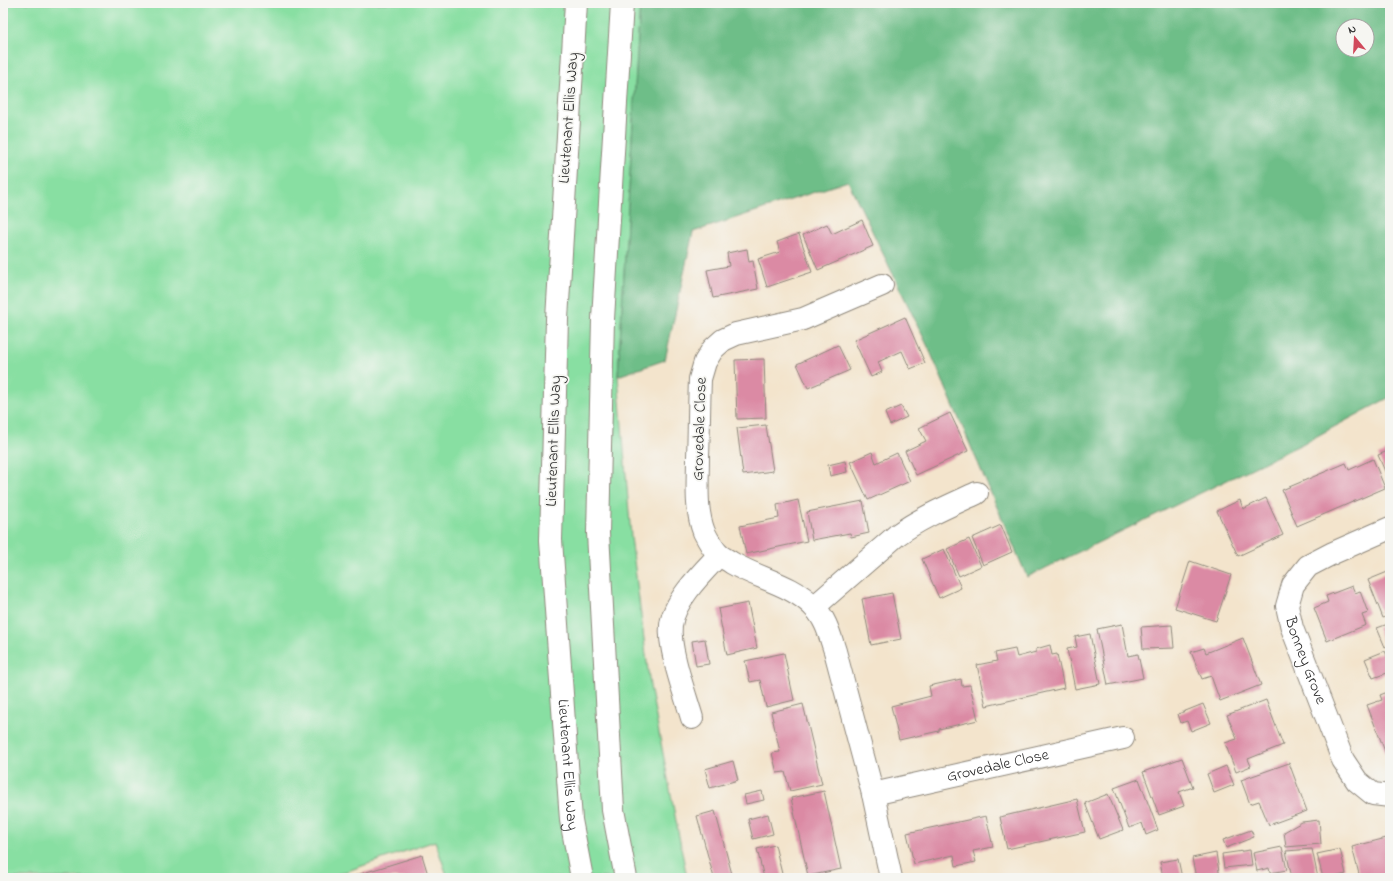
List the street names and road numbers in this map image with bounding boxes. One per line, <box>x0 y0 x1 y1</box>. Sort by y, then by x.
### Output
street label: Lieutenant Ellis Way <box>552 52 586 184</box>
street label: Lieutenant Ellis Way <box>540 375 568 507</box>
street label: Grovedale Close <box>686 376 714 481</box>
street label: Bonney Grove <box>1278 614 1333 709</box>
street label: Lieutenant Ellis Way <box>550 698 585 833</box>
street label: Grovedale Close <box>945 743 1052 789</box>

